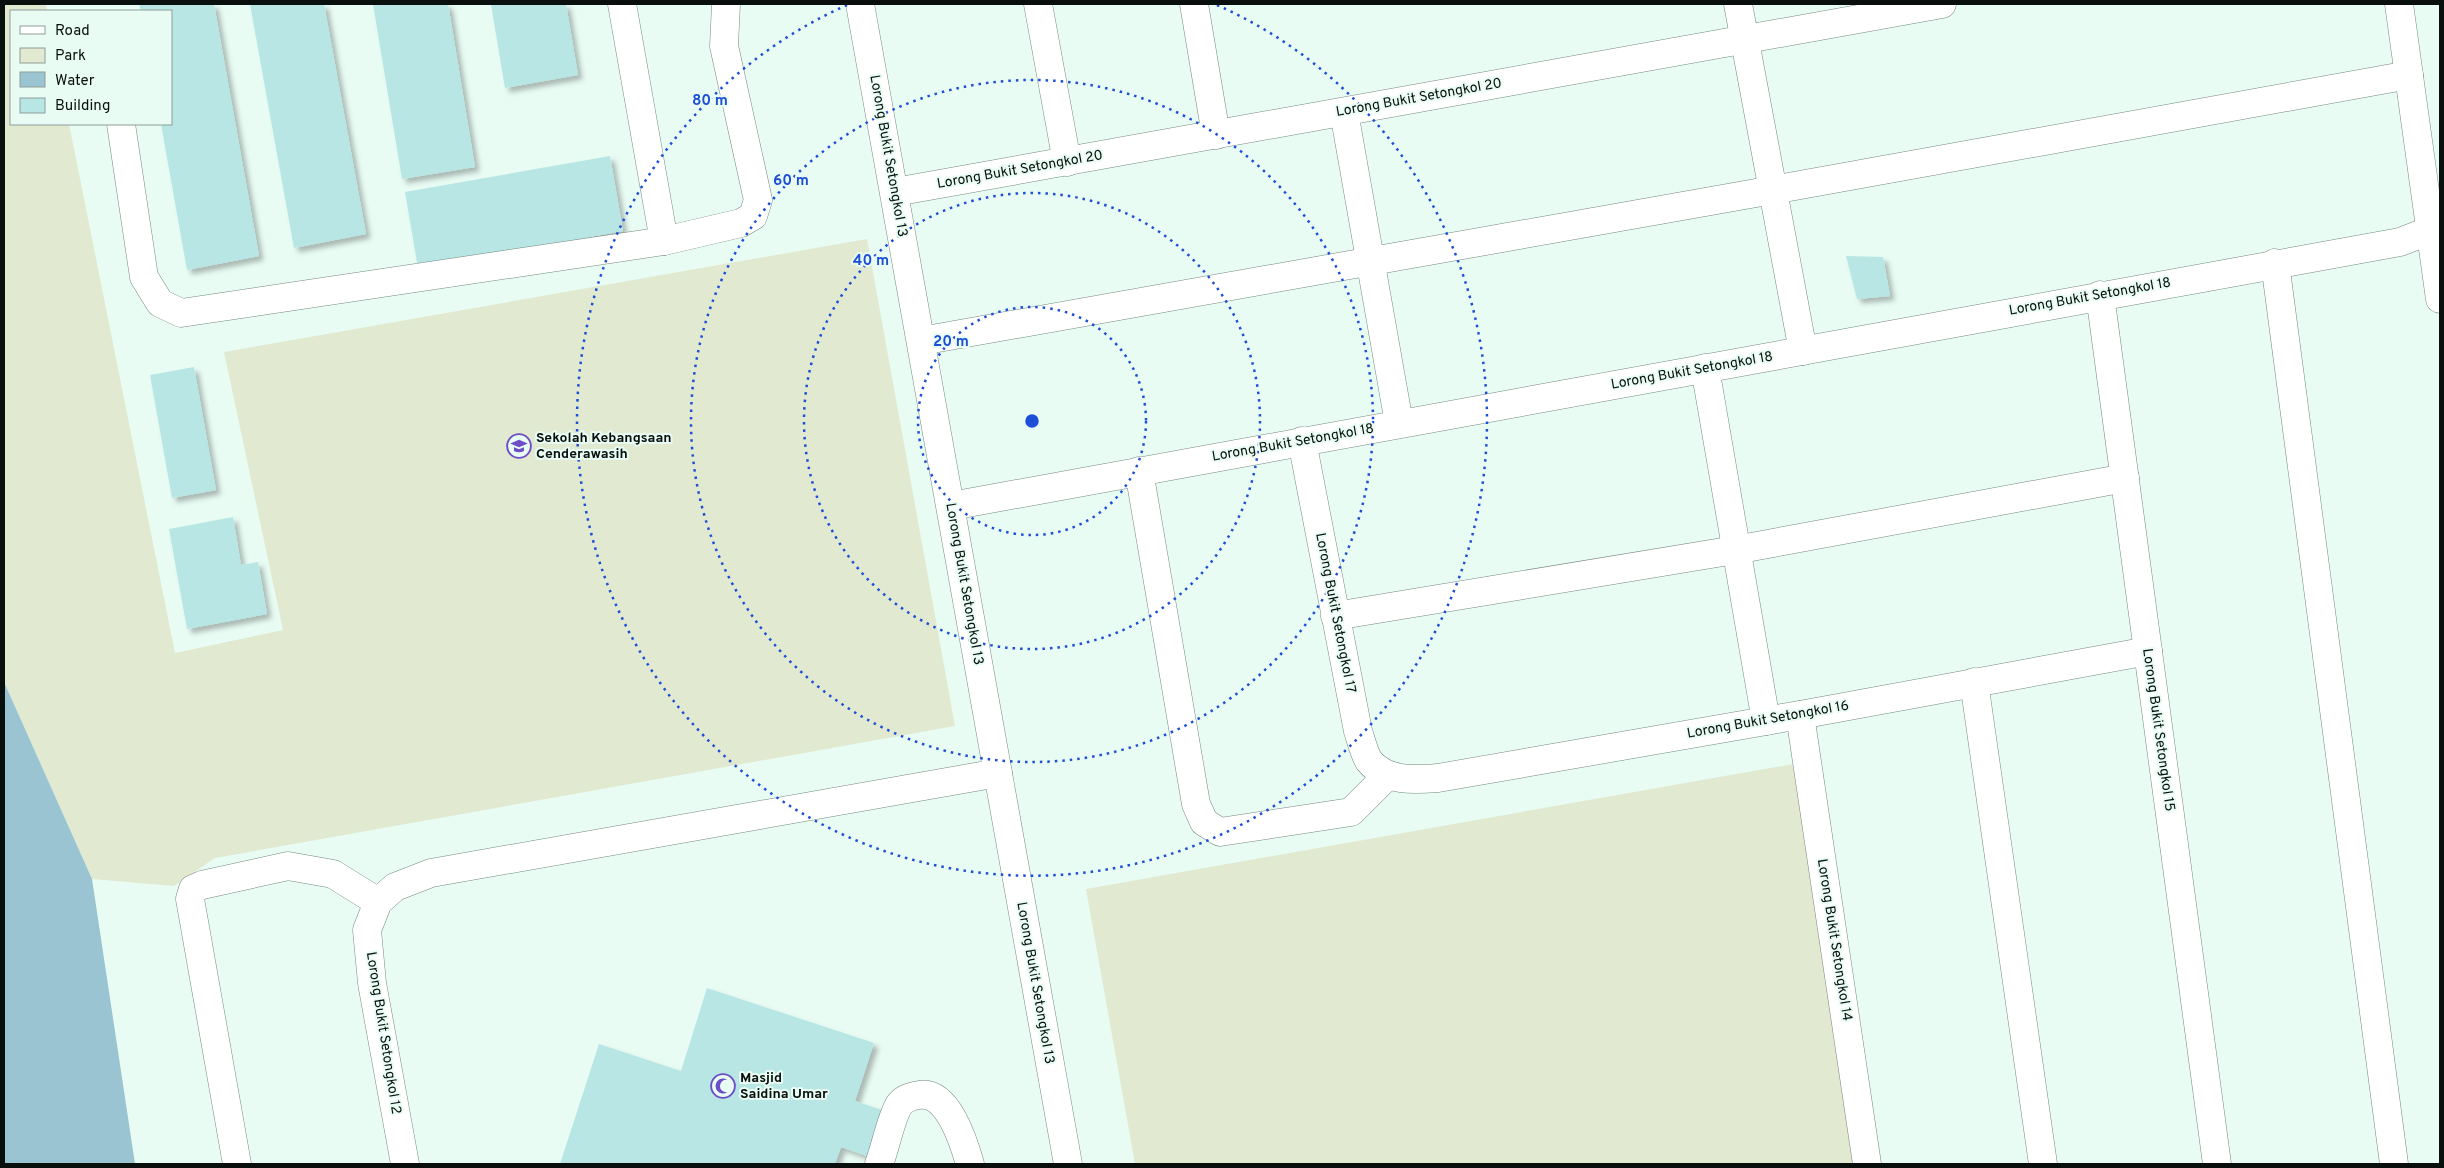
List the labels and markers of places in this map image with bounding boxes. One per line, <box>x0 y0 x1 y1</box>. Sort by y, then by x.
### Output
centre of rings <box>1023 412 1041 430</box>
place label: Sekolah Kebangsaan Cenderawasih <box>536 430 672 463</box>
school or university icon: Sekolah Kebangsaan Cenderawasih <box>506 433 532 459</box>
place label: Masjid Saidina Umar <box>740 1070 828 1103</box>
mosque icon: Masjid Saidina Umar <box>710 1073 736 1099</box>

